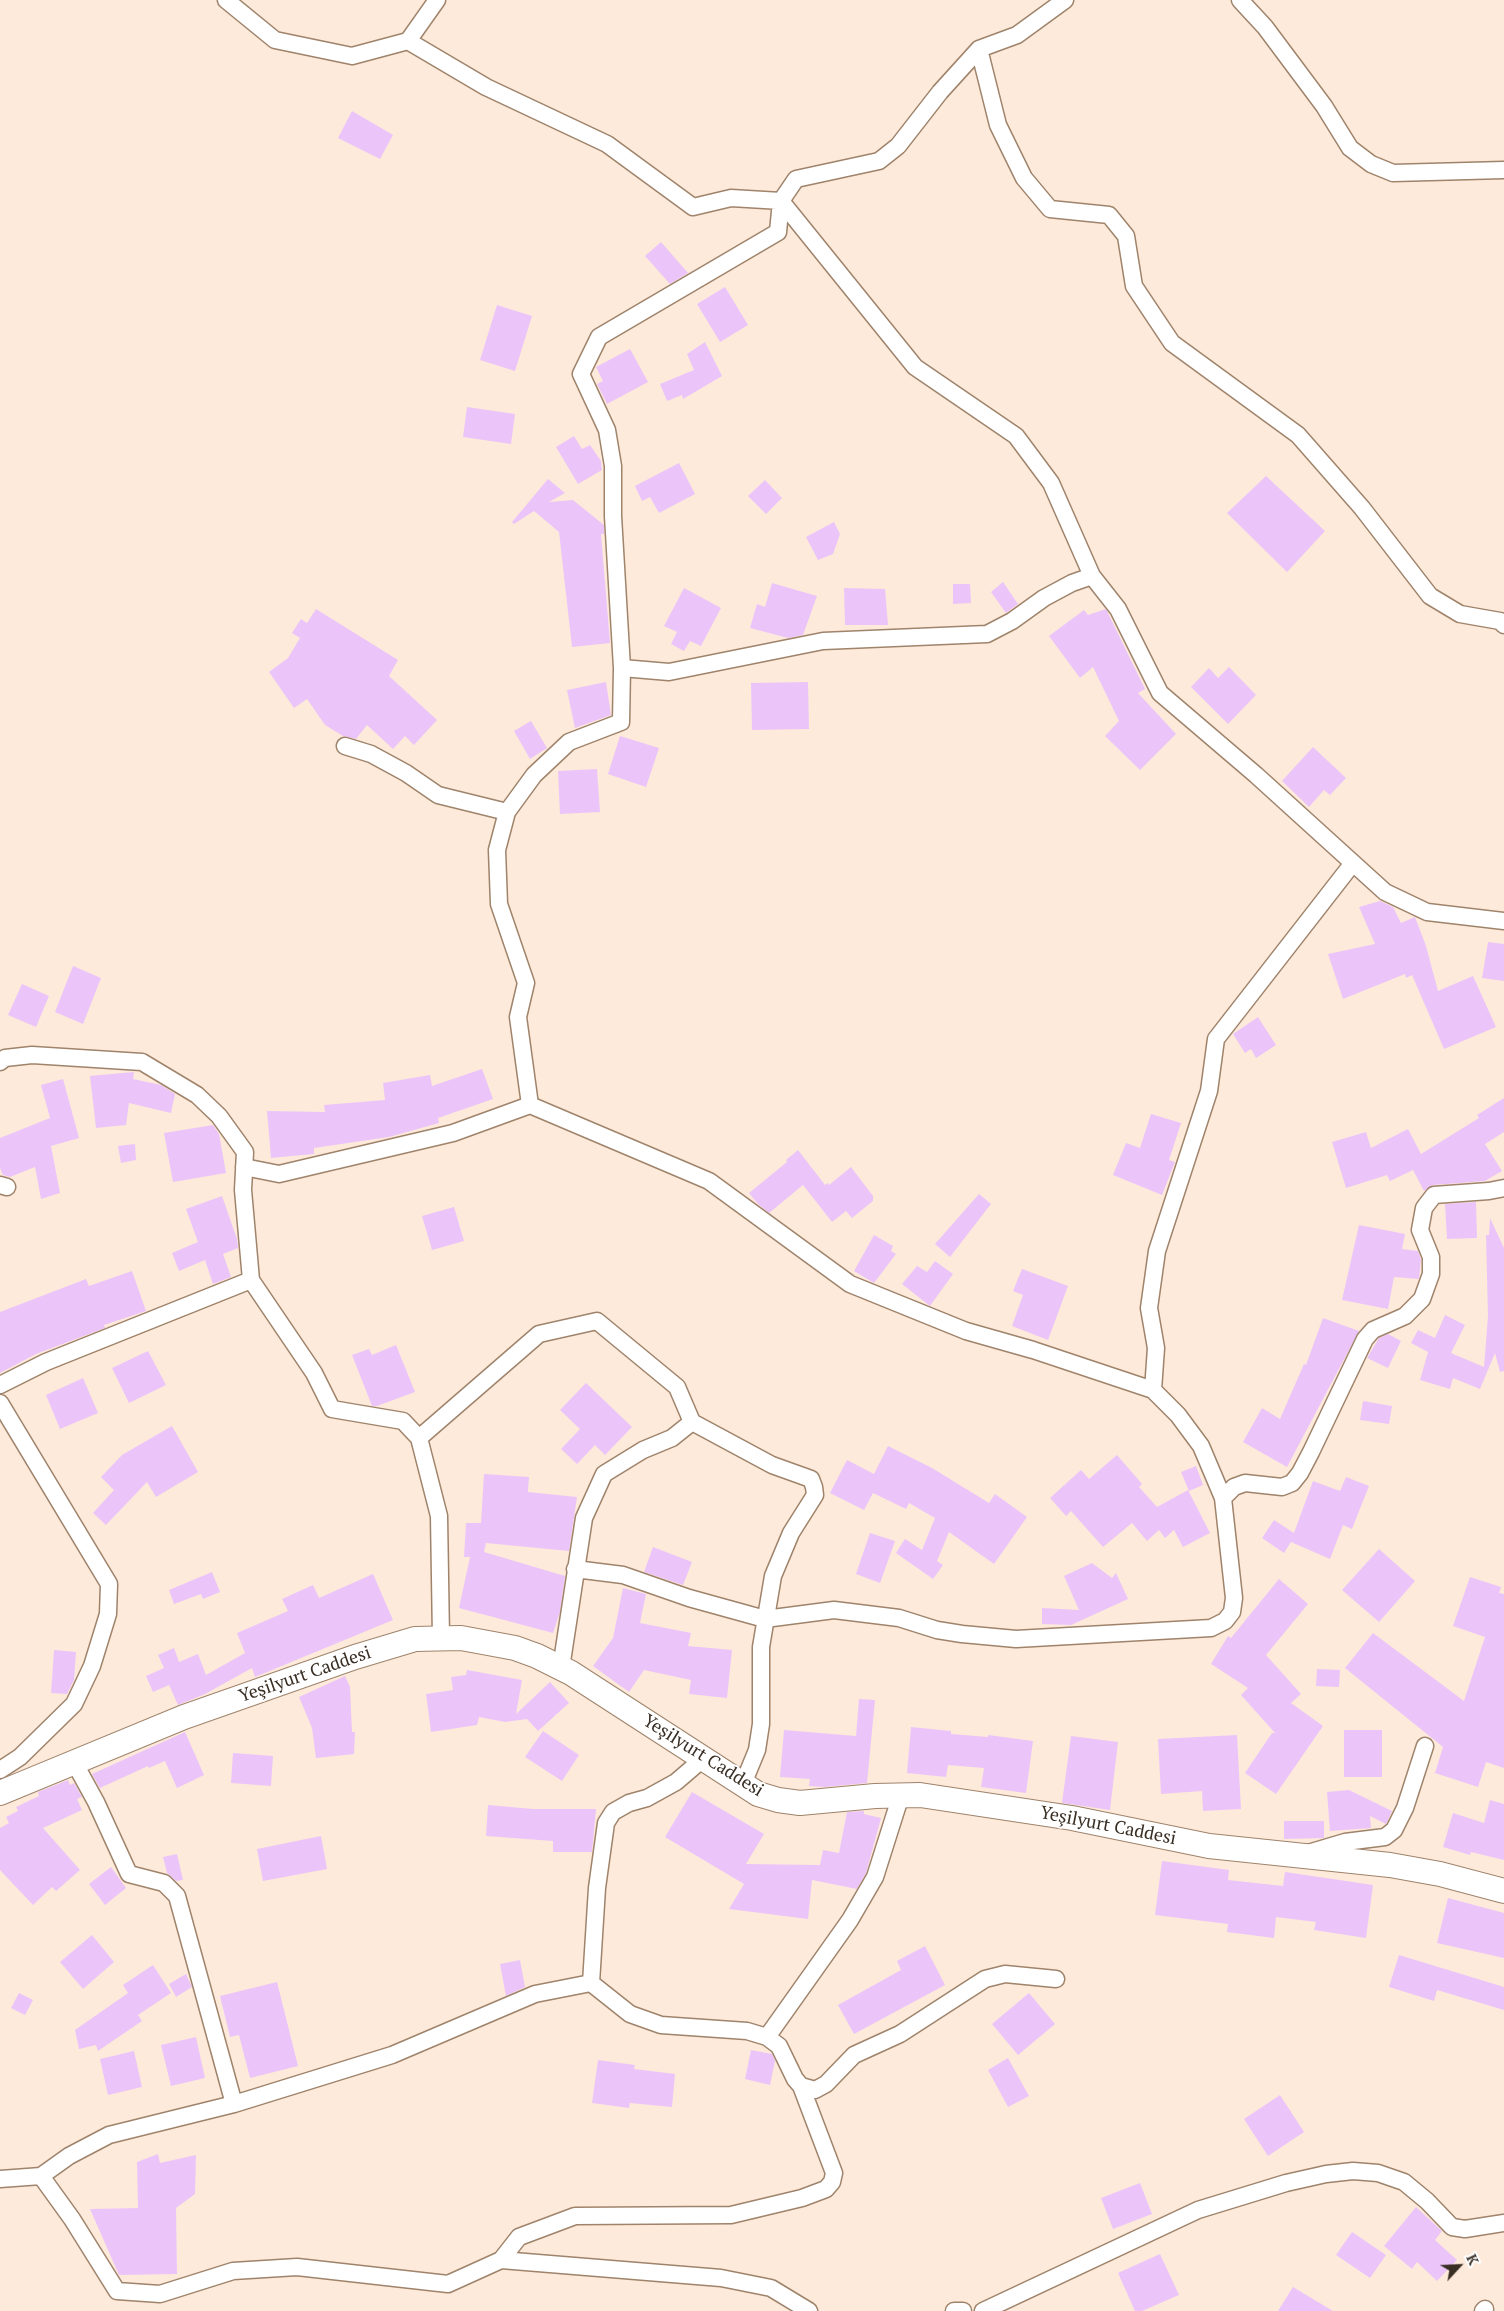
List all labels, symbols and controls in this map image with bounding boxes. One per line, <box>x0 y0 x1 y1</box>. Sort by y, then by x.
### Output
street label: Yeşilyurt Caddesi <box>236 1642 374 1708</box>
street label: Yeşilyurt Caddesi <box>639 1710 767 1802</box>
street label: Yeşilyurt Caddesi <box>1038 1802 1178 1850</box>
north arrow <box>1434 2241 1484 2291</box>
text: K <box>1462 2251 1484 2268</box>

